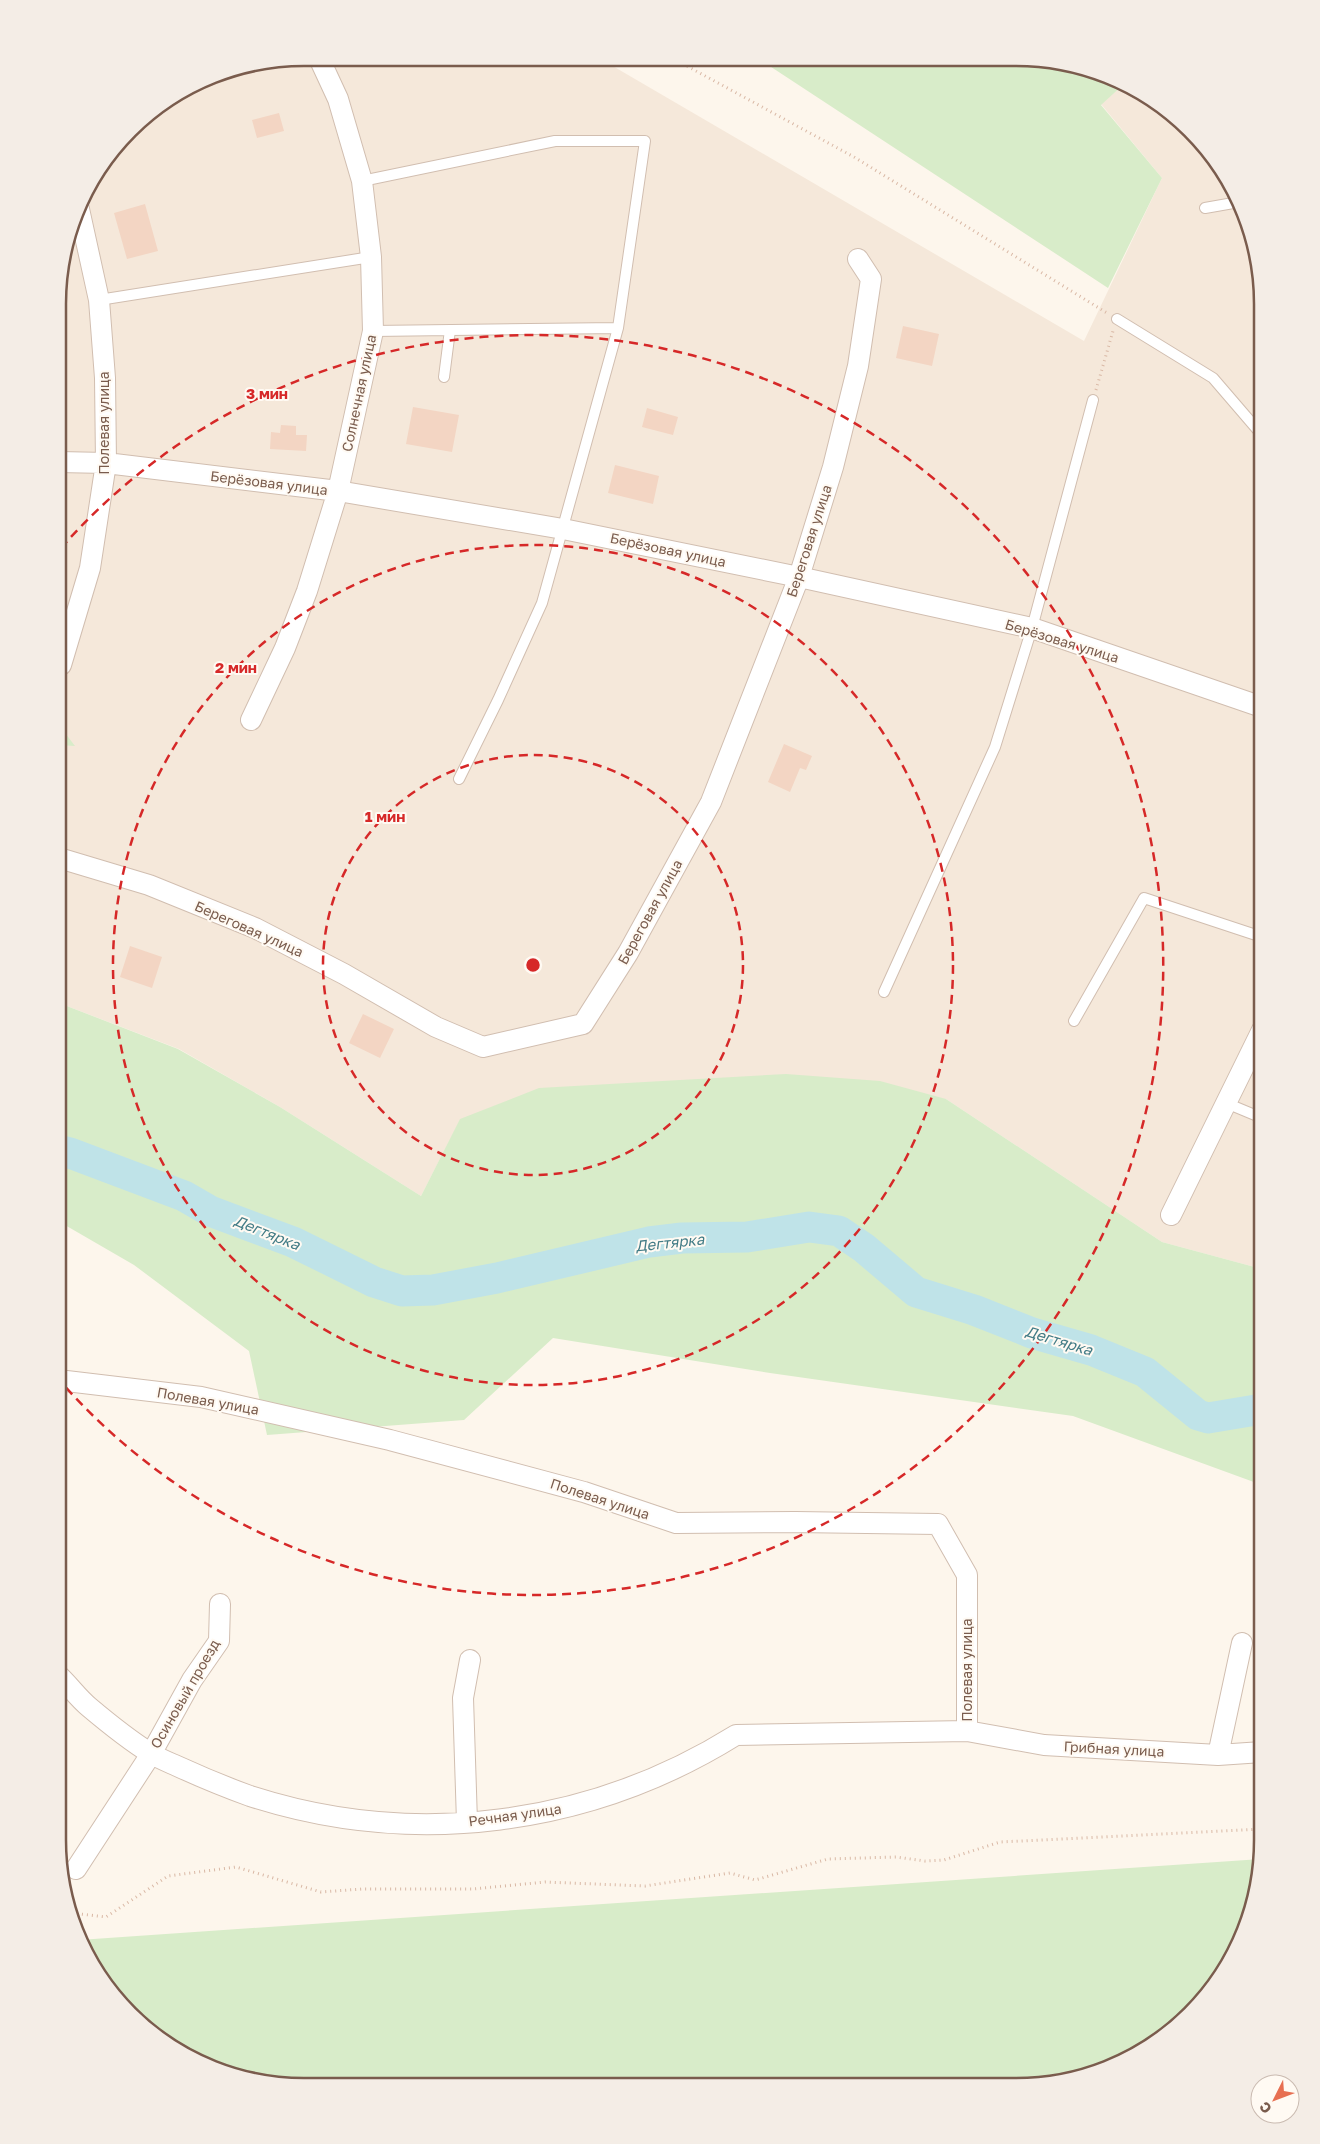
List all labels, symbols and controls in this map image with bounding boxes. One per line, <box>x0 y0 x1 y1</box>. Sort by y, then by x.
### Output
street label: Солнечная улица <box>338 333 379 453</box>
street label: Полевая улица <box>95 371 112 475</box>
text: 3 мин <box>246 384 288 402</box>
street label: Берёзовая улица <box>209 467 329 498</box>
street label: Береговая улица <box>782 482 835 599</box>
street label: Берёзовая улица <box>609 529 728 570</box>
street label: Берёзовая улица <box>1003 615 1121 666</box>
text: 2 мин <box>215 658 257 676</box>
text: 1 мин <box>365 807 405 825</box>
street label: Береговая улица <box>614 856 685 967</box>
street label: Береговая улица <box>192 897 306 960</box>
centre of rings <box>524 956 542 974</box>
water label: Дегтярка <box>231 1210 303 1253</box>
water label: Дегтярка <box>634 1229 706 1255</box>
water label: Дегтярка <box>1023 1321 1095 1359</box>
street label: Полевая улица <box>156 1383 260 1418</box>
street label: Полевая улица <box>548 1474 652 1523</box>
street label: Полевая улица <box>958 1618 975 1722</box>
street label: Осиновый проезд <box>146 1636 223 1751</box>
street label: Грибная улица <box>1063 1737 1165 1760</box>
street label: Речная улица <box>467 1800 563 1829</box>
north arrow <box>1250 2074 1300 2124</box>
text: С <box>1255 2099 1275 2117</box>

